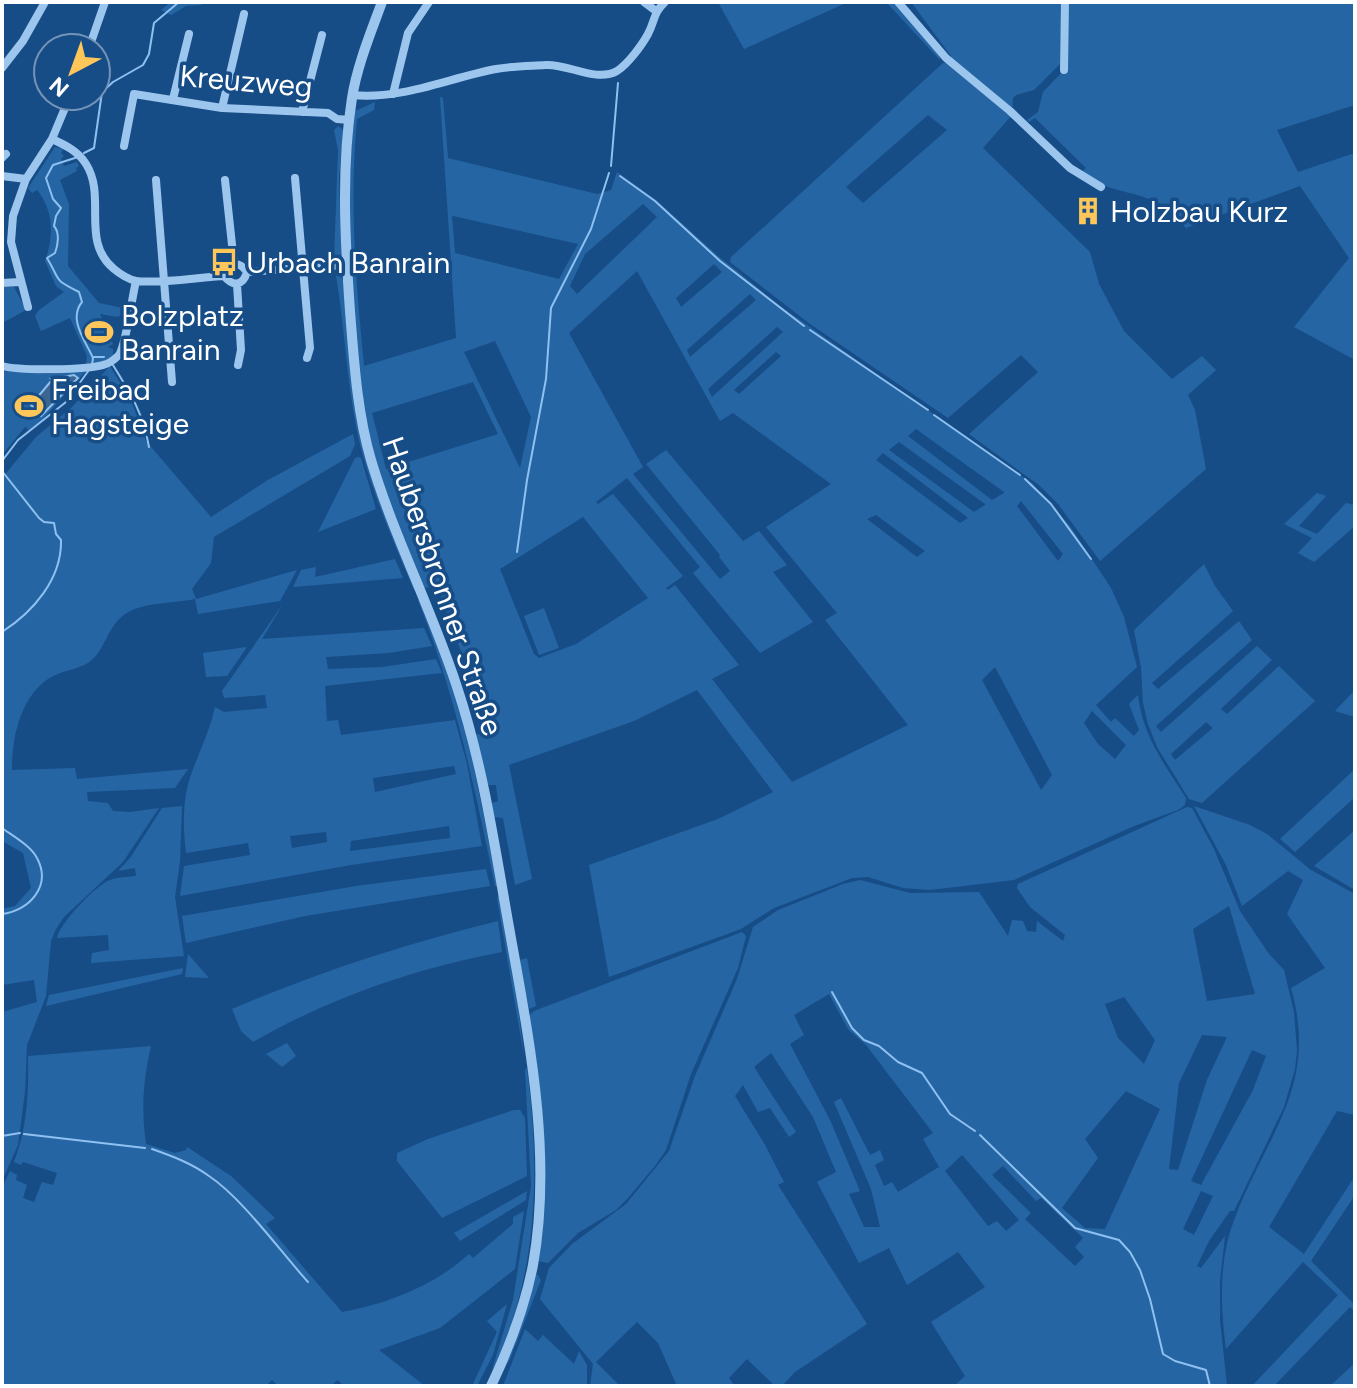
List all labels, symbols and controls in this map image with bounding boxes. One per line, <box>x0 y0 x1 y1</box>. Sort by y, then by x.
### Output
north arrow <box>32 32 112 112</box>
street label: Kreuzweg <box>178 57 314 105</box>
text: N <box>44 71 74 102</box>
place label: Holzbau Kurz <box>1110 193 1288 230</box>
building icon: Holzbau Kurz <box>1073 196 1103 226</box>
place label: Urbach Banrain <box>246 244 450 281</box>
bus stop icon: Urbach Banrain <box>209 247 239 277</box>
place label: Bolzplatz Banrain <box>121 297 244 368</box>
sports icon: Bolzplatz Banrain <box>84 317 114 347</box>
place label: Freibad Hagsteige <box>51 371 189 442</box>
sports icon: Freibad Hagsteige <box>14 391 44 421</box>
street label: Haubersbronner Straße <box>374 432 512 740</box>

